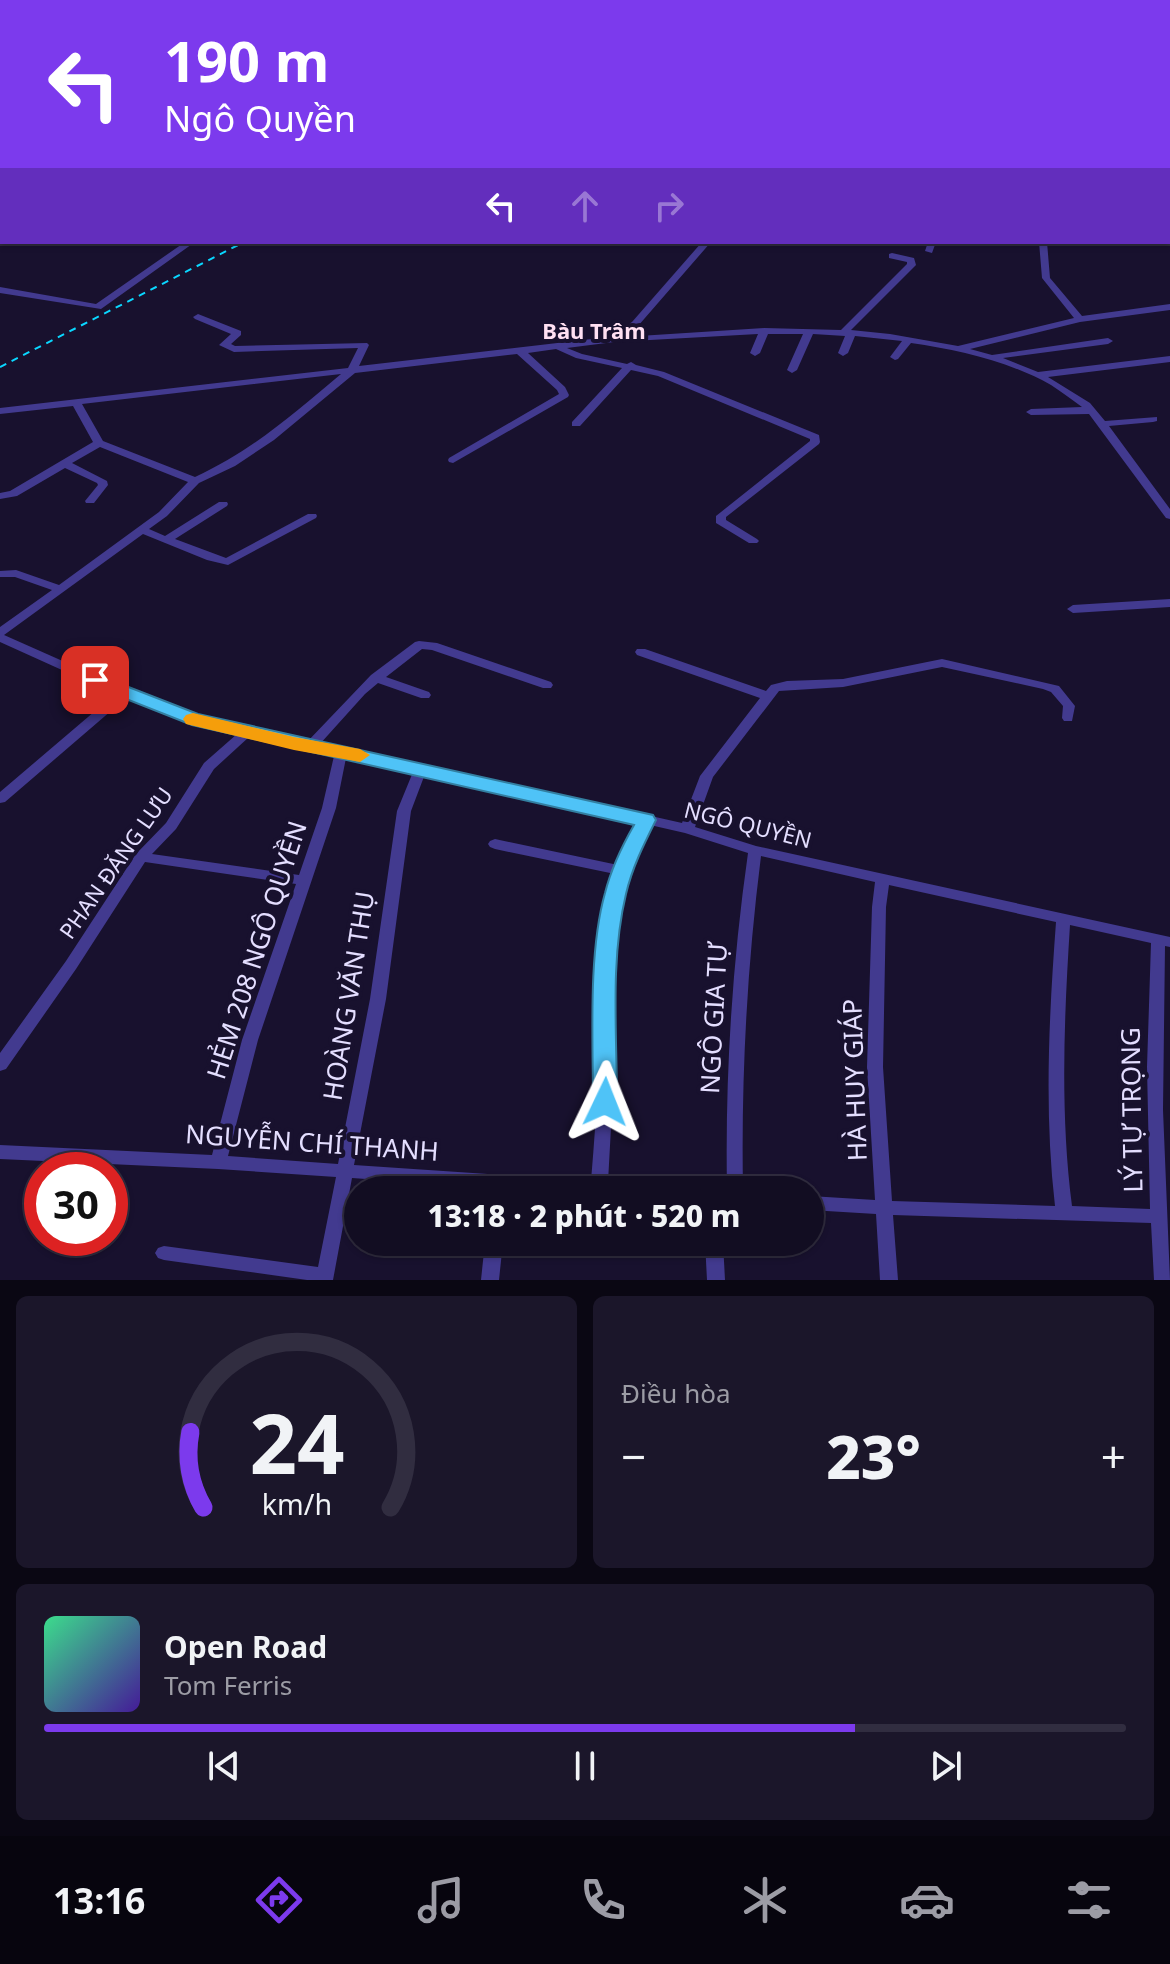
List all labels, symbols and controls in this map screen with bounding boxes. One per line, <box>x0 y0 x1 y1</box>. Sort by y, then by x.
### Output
text: 190 m <box>164 22 329 98</box>
icon: left <box>32 32 136 136</box>
text: Ngô Quyền <box>164 94 356 143</box>
icon: left <box>479 184 523 228</box>
icon: ahead <box>563 184 607 228</box>
icon: right <box>647 184 691 228</box>
district label: Bàu Trâm <box>542 315 646 345</box>
pin <box>61 646 129 714</box>
icon: arrive <box>73 658 117 702</box>
street label: PHAN ĐĂNG LƯU <box>52 781 179 944</box>
street label: NGÔ QUYỀN <box>681 794 815 854</box>
street label: HẺM 208 NGÔ QUYỀN <box>197 816 315 1083</box>
street label: HOÀNG VĂN THỤ <box>314 889 382 1103</box>
street label: NGÔ GIA TỰ <box>691 940 735 1095</box>
street label: HÀ HUY GIÁP <box>833 998 875 1162</box>
street label: LÝ TỰ TRỌNG <box>1112 1027 1150 1193</box>
position arrow <box>563 1060 647 1144</box>
street label: NGUYỄN CHÍ THANH <box>184 1115 440 1169</box>
speed limit sign: 30 <box>24 1152 128 1256</box>
text: 13:18 · 2 phút · 520 m <box>428 1195 740 1236</box>
text: Điều hòa <box>621 1375 731 1411</box>
text: 24 <box>249 1385 344 1498</box>
text: 23° <box>826 1415 921 1497</box>
text: − <box>621 1426 646 1486</box>
text: + <box>1101 1426 1126 1486</box>
text: km/h <box>261 1484 332 1523</box>
text: Open Road <box>164 1626 327 1667</box>
text: Tom Ferris <box>164 1667 292 1703</box>
icon: previous <box>202 1744 246 1788</box>
icon: pause <box>563 1744 607 1788</box>
icon: next <box>924 1744 968 1788</box>
icon: directions <box>251 1872 307 1928</box>
icon: music <box>413 1872 469 1928</box>
icon: phone <box>575 1872 631 1928</box>
icon: climate <box>737 1872 793 1928</box>
icon: car <box>899 1872 955 1928</box>
icon: filters <box>1061 1872 1117 1928</box>
text: 13:16 <box>53 1876 145 1925</box>

